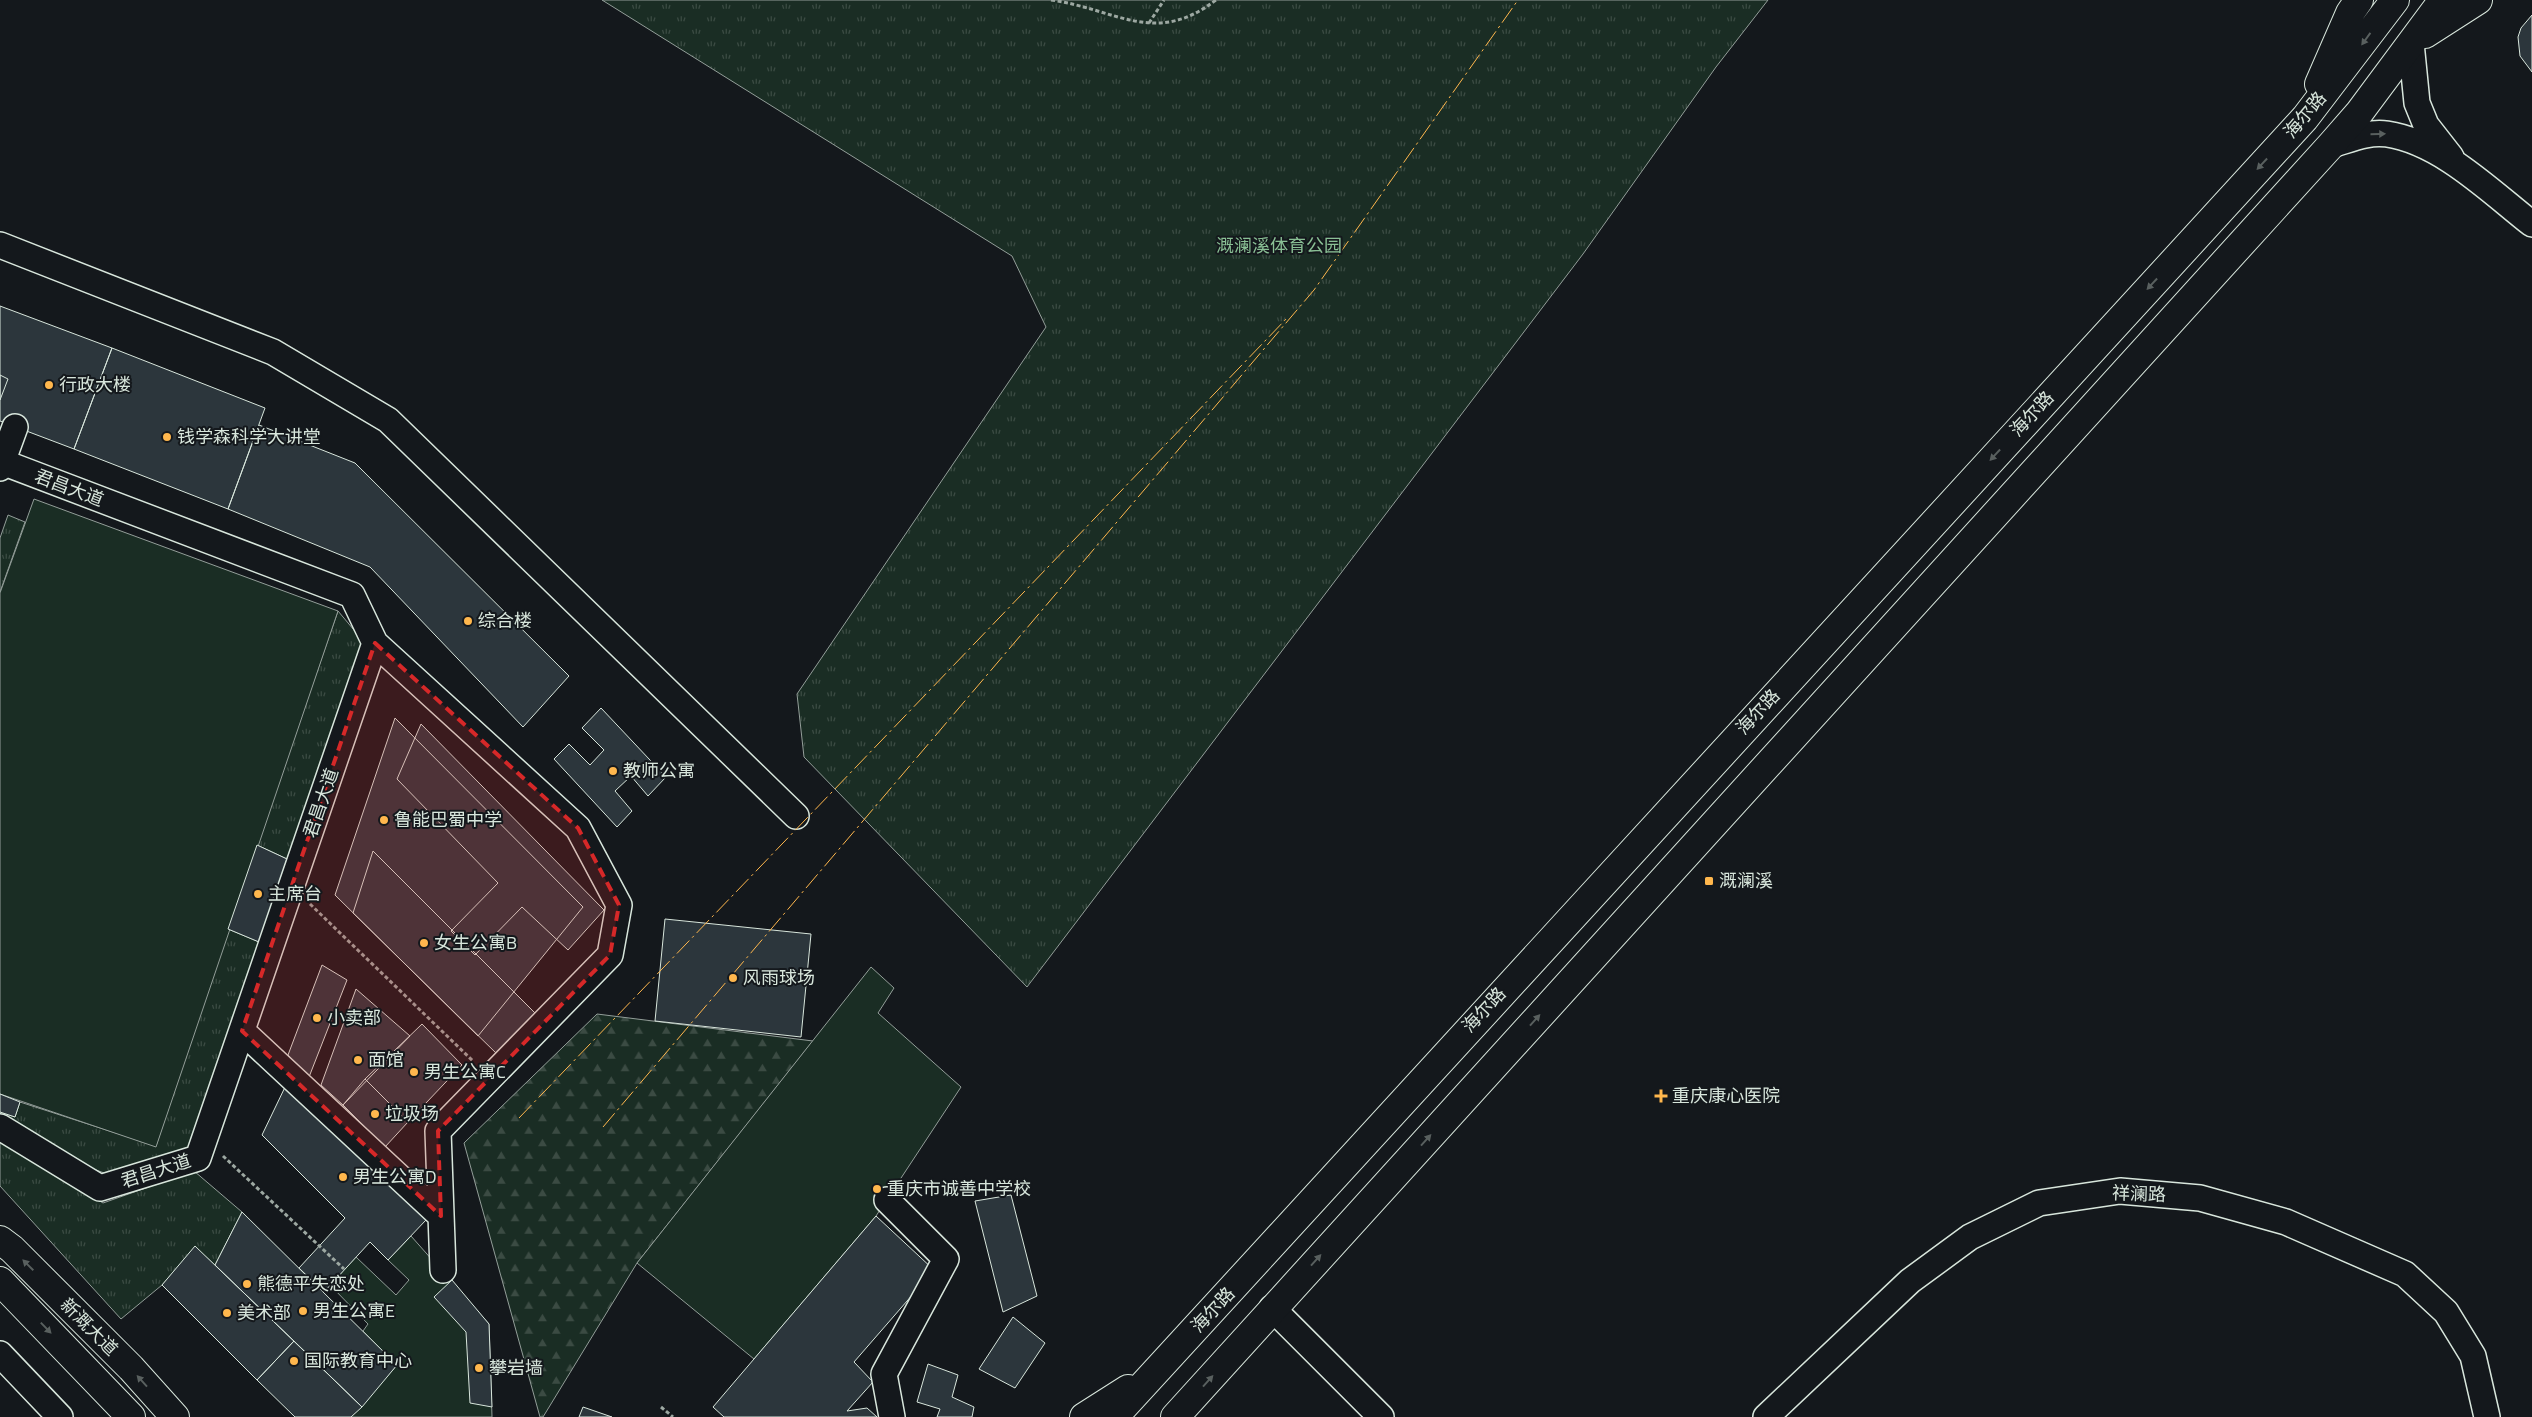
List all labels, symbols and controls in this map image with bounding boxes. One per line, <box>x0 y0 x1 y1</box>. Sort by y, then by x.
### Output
one-way arrow <box>2361 32 2371 46</box>
street label: 海尔路 <box>2277 85 2332 144</box>
one-way arrow <box>2370 130 2386 138</box>
one-way arrow <box>2256 157 2268 169</box>
park label: 溉澜溪体育公园 <box>1216 232 1342 259</box>
one-way arrow <box>2146 277 2158 289</box>
place label: 行政大楼 <box>59 371 131 398</box>
marker: 行政大楼 <box>43 379 55 391</box>
street label: 海尔路 <box>2003 385 2060 443</box>
place label: 钱学森科学大讲堂 <box>177 423 321 450</box>
marker: 钱学森科学大讲堂 <box>161 431 173 443</box>
one-way arrow <box>1989 448 2001 460</box>
street label: 君昌大道 <box>31 462 108 513</box>
place label: 综合楼 <box>478 607 532 634</box>
marker: 综合楼 <box>462 615 474 627</box>
street label: 海尔路 <box>1729 683 1786 741</box>
place label: 教师公寓 <box>623 757 695 784</box>
street label: 君昌大道 <box>296 764 345 841</box>
marker: 教师公寓 <box>607 765 619 777</box>
place label: 鲁能巴蜀中学 <box>394 806 502 833</box>
marker: 鲁能巴蜀中学 <box>378 814 390 826</box>
place label: 溉澜溪 <box>1719 867 1773 894</box>
marker: 溉澜溪 <box>1703 875 1715 887</box>
place label: 主席台 <box>268 880 322 907</box>
marker: 主席台 <box>252 888 264 900</box>
place label: 女生公寓B <box>434 929 517 956</box>
marker: 女生公寓B <box>418 937 430 949</box>
place label: 风雨球场 <box>743 964 815 991</box>
marker: 风雨球场 <box>727 972 739 984</box>
street label: 海尔路 <box>1455 981 1512 1039</box>
place label: 小卖部 <box>327 1004 381 1031</box>
marker: 小卖部 <box>311 1012 323 1024</box>
one-way arrow <box>1529 1014 1541 1026</box>
place label: 面馆 <box>368 1046 404 1073</box>
marker: 面馆 <box>352 1054 364 1066</box>
place label: 男生公寓C <box>424 1058 506 1085</box>
marker: 男生公寓C <box>408 1066 420 1078</box>
place label: 重庆康心医院 <box>1672 1082 1780 1109</box>
marker: 重庆康心医院 <box>1654 1089 1668 1103</box>
place label: 垃圾场 <box>385 1100 439 1127</box>
marker: 垃圾场 <box>369 1108 381 1120</box>
one-way arrow <box>1420 1134 1432 1146</box>
street label: 君昌大道 <box>117 1147 194 1194</box>
place label: 男生公寓D <box>353 1163 437 1190</box>
marker: 男生公寓D <box>337 1171 349 1183</box>
place label: 重庆市诚善中学校 <box>887 1175 1031 1202</box>
street label: 祥澜路 <box>2112 1179 2166 1208</box>
marker: 重庆市诚善中学校 <box>871 1183 883 1195</box>
one-way arrow <box>1310 1254 1322 1266</box>
one-way arrow <box>22 1259 34 1271</box>
place label: 熊德平失恋处 <box>257 1270 365 1297</box>
marker: 熊德平失恋处 <box>241 1278 253 1290</box>
street label: 海尔路 <box>1184 1281 1241 1339</box>
street label: 新溉大道 <box>54 1292 124 1362</box>
place label: 男生公寓E <box>313 1297 395 1324</box>
place label: 美术部 <box>237 1299 291 1326</box>
marker: 男生公寓E <box>297 1305 309 1317</box>
marker: 美术部 <box>221 1307 233 1319</box>
one-way arrow <box>40 1322 52 1334</box>
place label: 国际教育中心 <box>304 1347 412 1374</box>
place label: 攀岩墙 <box>489 1354 543 1381</box>
marker: 国际教育中心 <box>288 1355 300 1367</box>
marker: 攀岩墙 <box>473 1362 485 1374</box>
one-way arrow <box>1202 1374 1213 1387</box>
one-way arrow <box>136 1375 148 1387</box>

